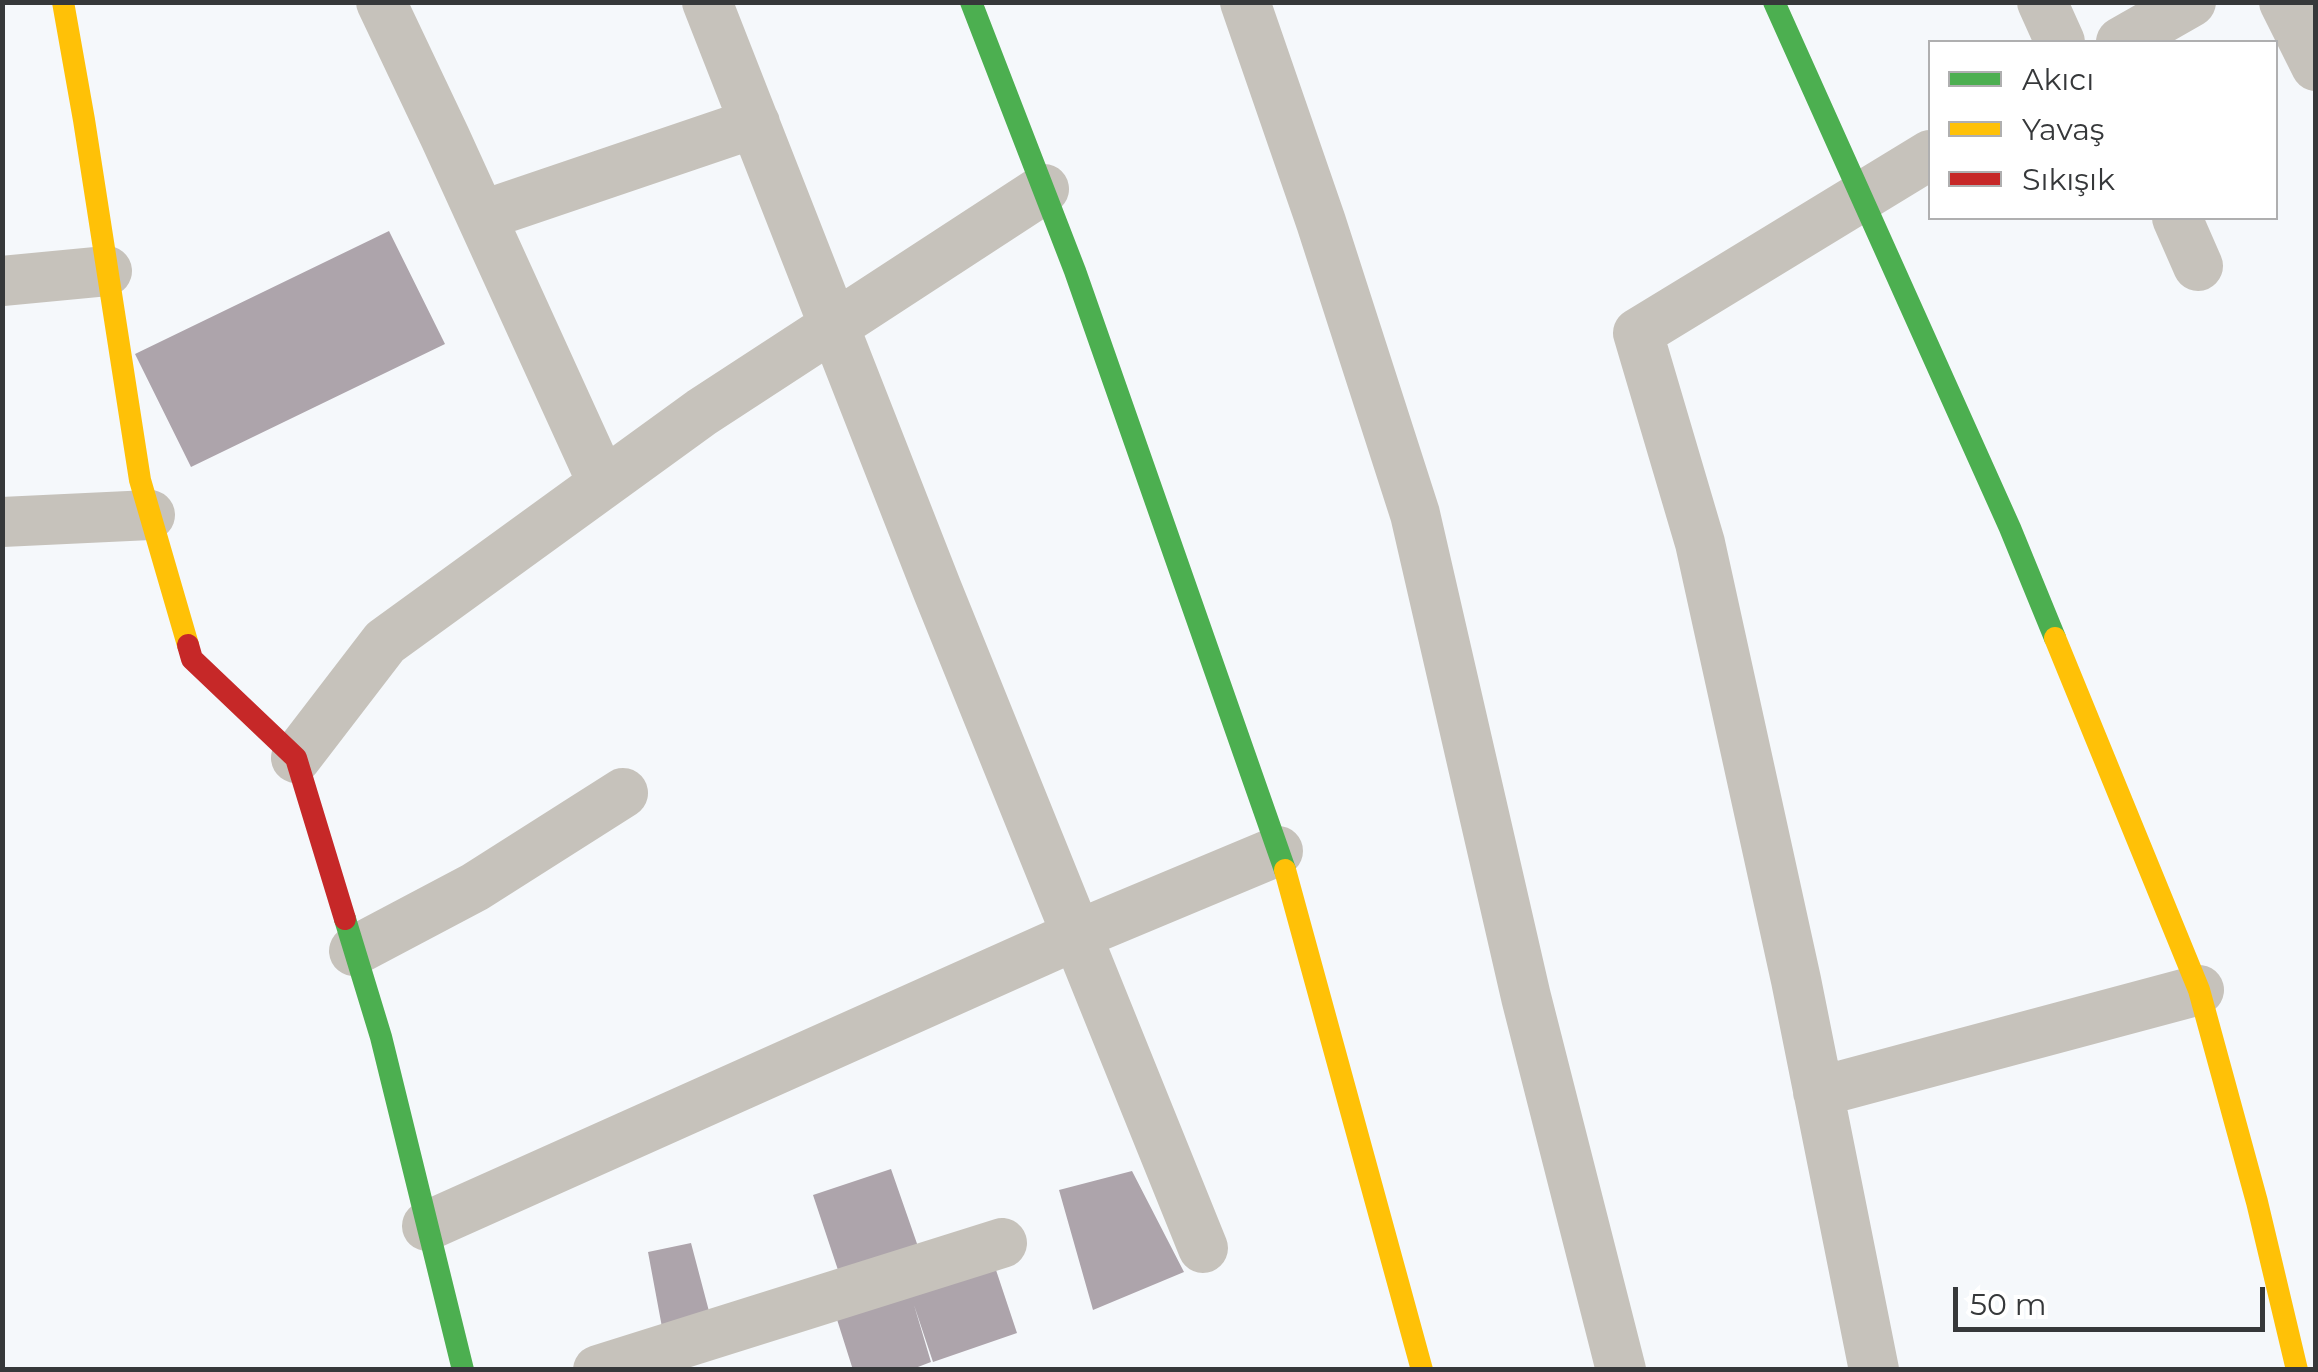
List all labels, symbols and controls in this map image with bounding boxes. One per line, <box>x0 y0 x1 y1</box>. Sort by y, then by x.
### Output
legend <box>1928 40 2278 220</box>
text: Akıcı <box>2022 61 2094 98</box>
text: Yavaş <box>2022 111 2105 148</box>
text: Sıkışık <box>2022 161 2115 198</box>
scale bar <box>1958 1267 2270 1329</box>
text: 50 m <box>1970 1286 2047 1323</box>

